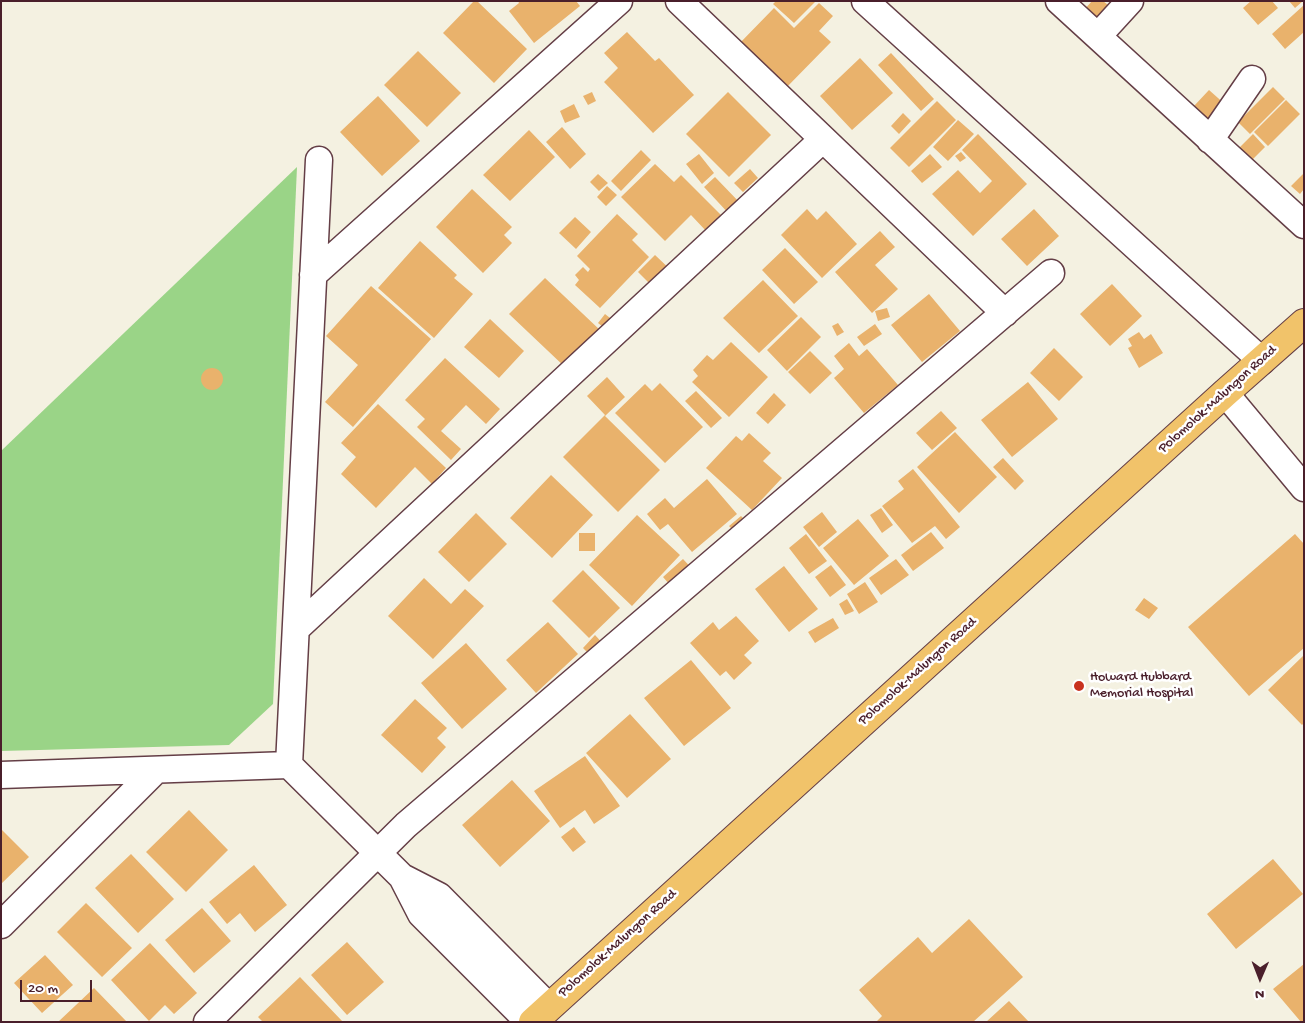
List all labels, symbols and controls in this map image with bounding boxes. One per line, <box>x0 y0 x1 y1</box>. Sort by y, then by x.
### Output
street label: Polomolok-Malungon Road <box>1155 343 1281 457</box>
street label: Polomolok-Malungon Road <box>855 615 981 729</box>
place label: Howard Hubbard Memorial Hospital <box>1090 670 1193 702</box>
marker: Howard Hubbard Memorial Hospital <box>1072 679 1086 693</box>
street label: Polomolok-Malungon Road <box>555 887 681 1001</box>
north arrow <box>1235 953 1285 1003</box>
scale bar <box>22 970 95 1002</box>
text: 20 m <box>28 980 58 998</box>
text: N <box>1255 985 1264 1002</box>

